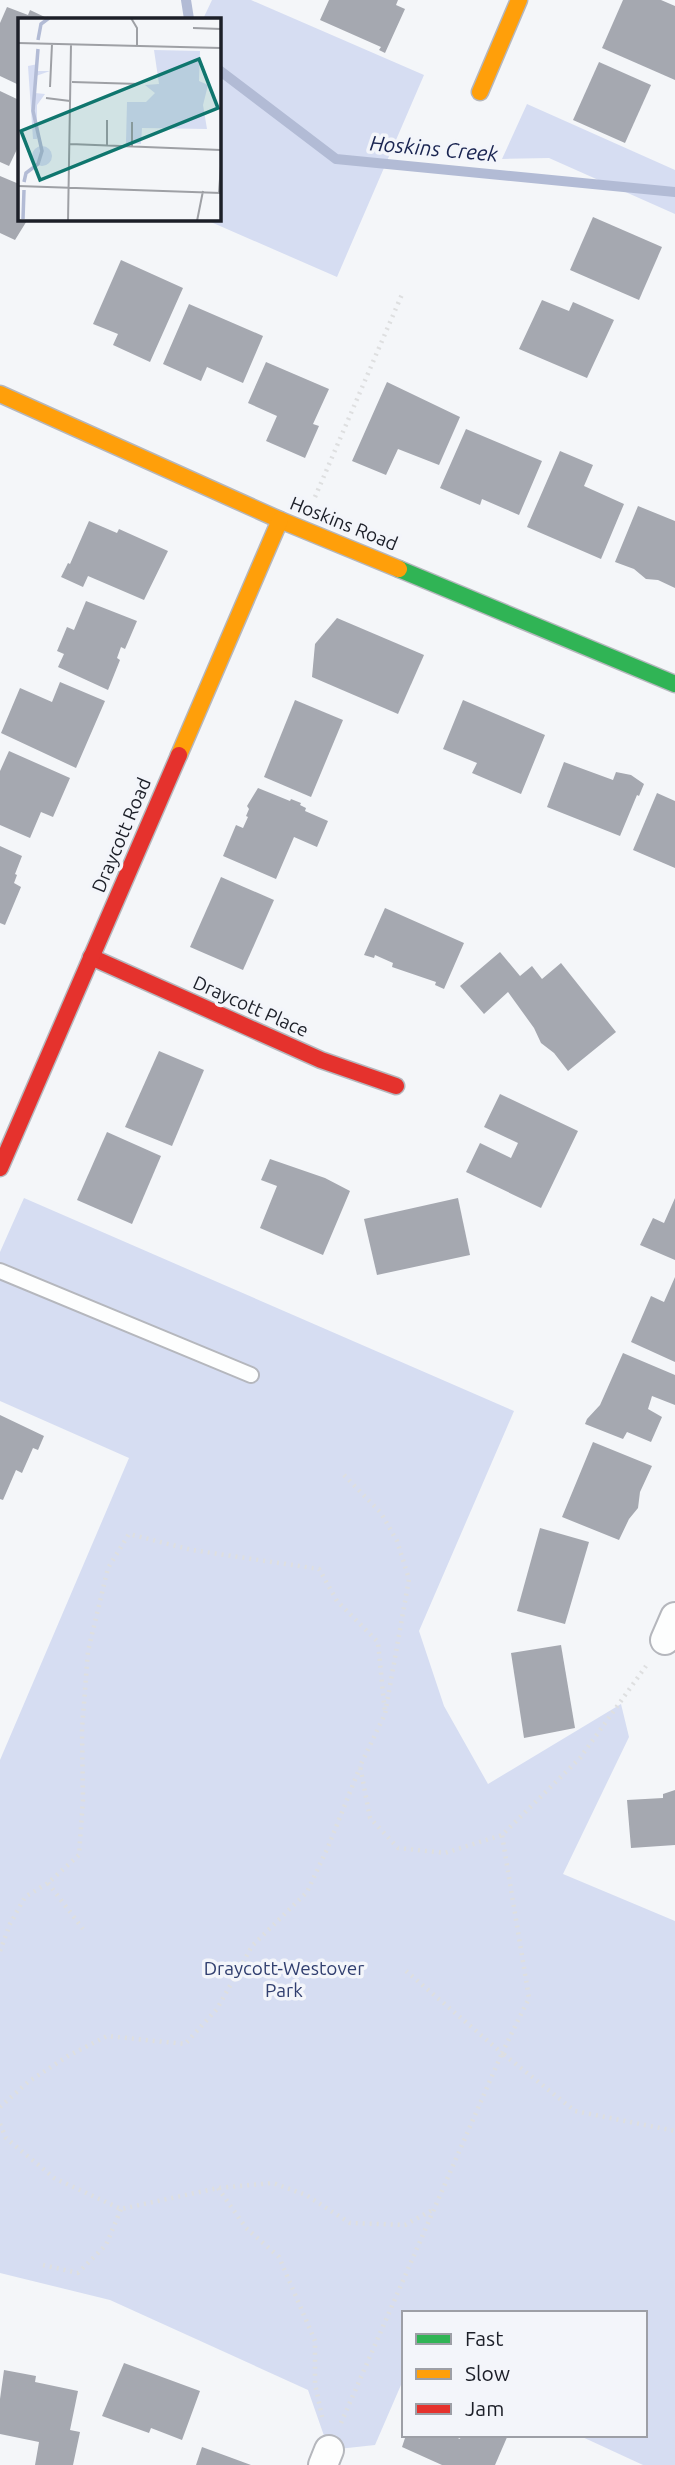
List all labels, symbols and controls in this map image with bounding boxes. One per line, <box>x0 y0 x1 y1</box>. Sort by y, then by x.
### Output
inset map <box>18 18 220 220</box>
water label: Hoskins Creek <box>369 130 499 166</box>
street label: Hoskins Road <box>287 491 401 555</box>
street label: Draycott Road <box>87 774 155 896</box>
street label: Draycott Place <box>190 971 312 1041</box>
park label: Draycott-Westover Park <box>204 1957 364 2001</box>
legend <box>402 2311 647 2437</box>
text: Fast <box>465 2326 503 2350</box>
text: Slow <box>465 2361 510 2385</box>
text: Jam <box>465 2396 504 2420</box>

